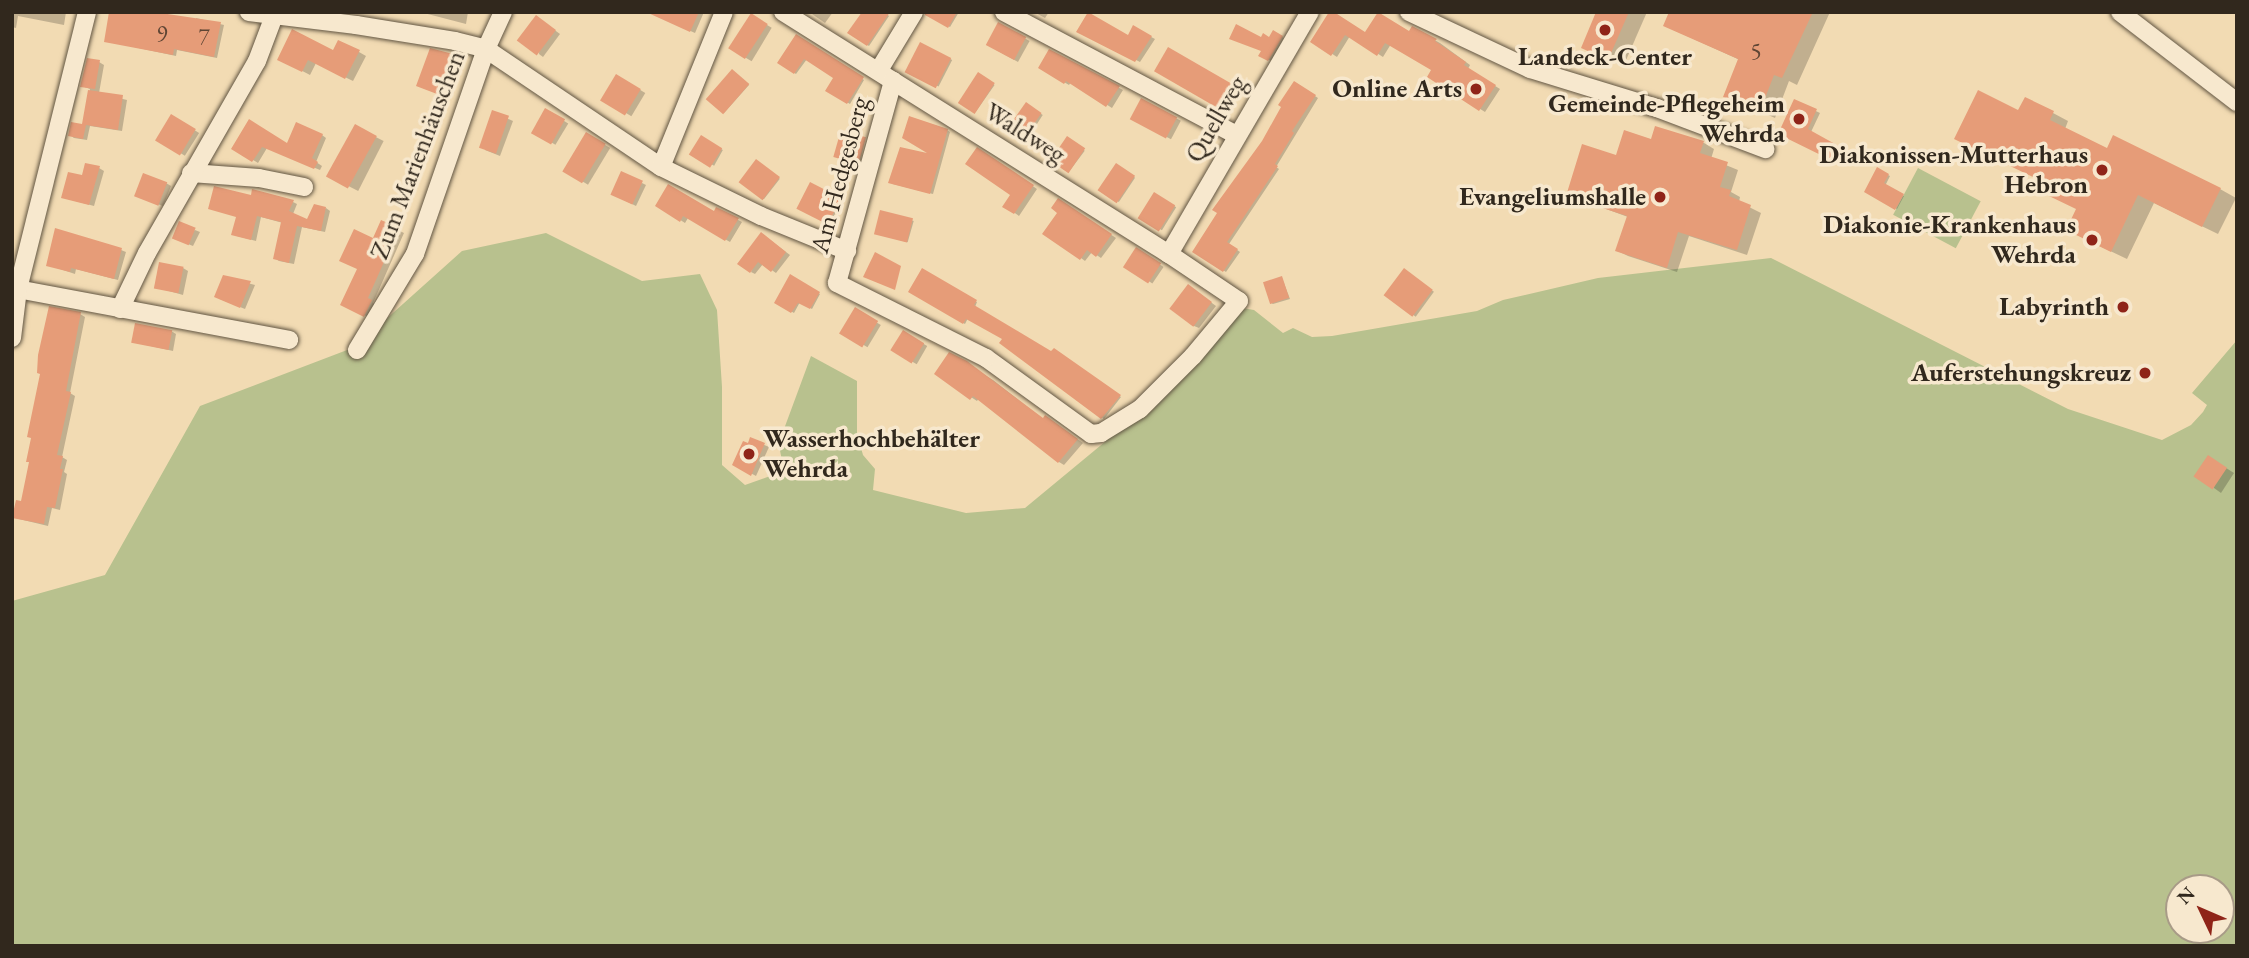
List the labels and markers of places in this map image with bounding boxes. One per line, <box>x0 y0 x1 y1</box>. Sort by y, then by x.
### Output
marker: Landeck-Center <box>1597 22 1613 38</box>
place label: Landeck-Center <box>1518 41 1692 73</box>
place label: Online Arts <box>1332 73 1462 105</box>
marker: Online Arts <box>1468 81 1484 97</box>
place label: Gemeinde-Pflegeheim Wehrda <box>1548 88 1785 150</box>
marker: Gemeinde-Pflegeheim Wehrda <box>1791 111 1807 127</box>
place label: Diakonissen-Mutterhaus Hebron <box>1819 139 2088 200</box>
marker: Diakonissen-Mutterhaus Hebron <box>2094 162 2110 178</box>
place label: Evangeliumshalle <box>1459 181 1646 213</box>
marker: Evangeliumshalle <box>1652 189 1668 205</box>
place label: Diakonie-Krankenhaus Wehrda <box>1823 209 2076 270</box>
marker: Diakonie-Krankenhaus Wehrda <box>2082 230 2102 250</box>
place label: Labyrinth <box>1999 291 2109 323</box>
marker: Labyrinth <box>2115 299 2131 315</box>
place label: Auferstehungskreuz <box>1911 357 2131 389</box>
marker: Auferstehungskreuz <box>2137 365 2153 381</box>
place label: Wasserhochbehälter Wehrda <box>763 423 980 485</box>
marker: Wasserhochbehälter Wehrda <box>741 446 757 462</box>

